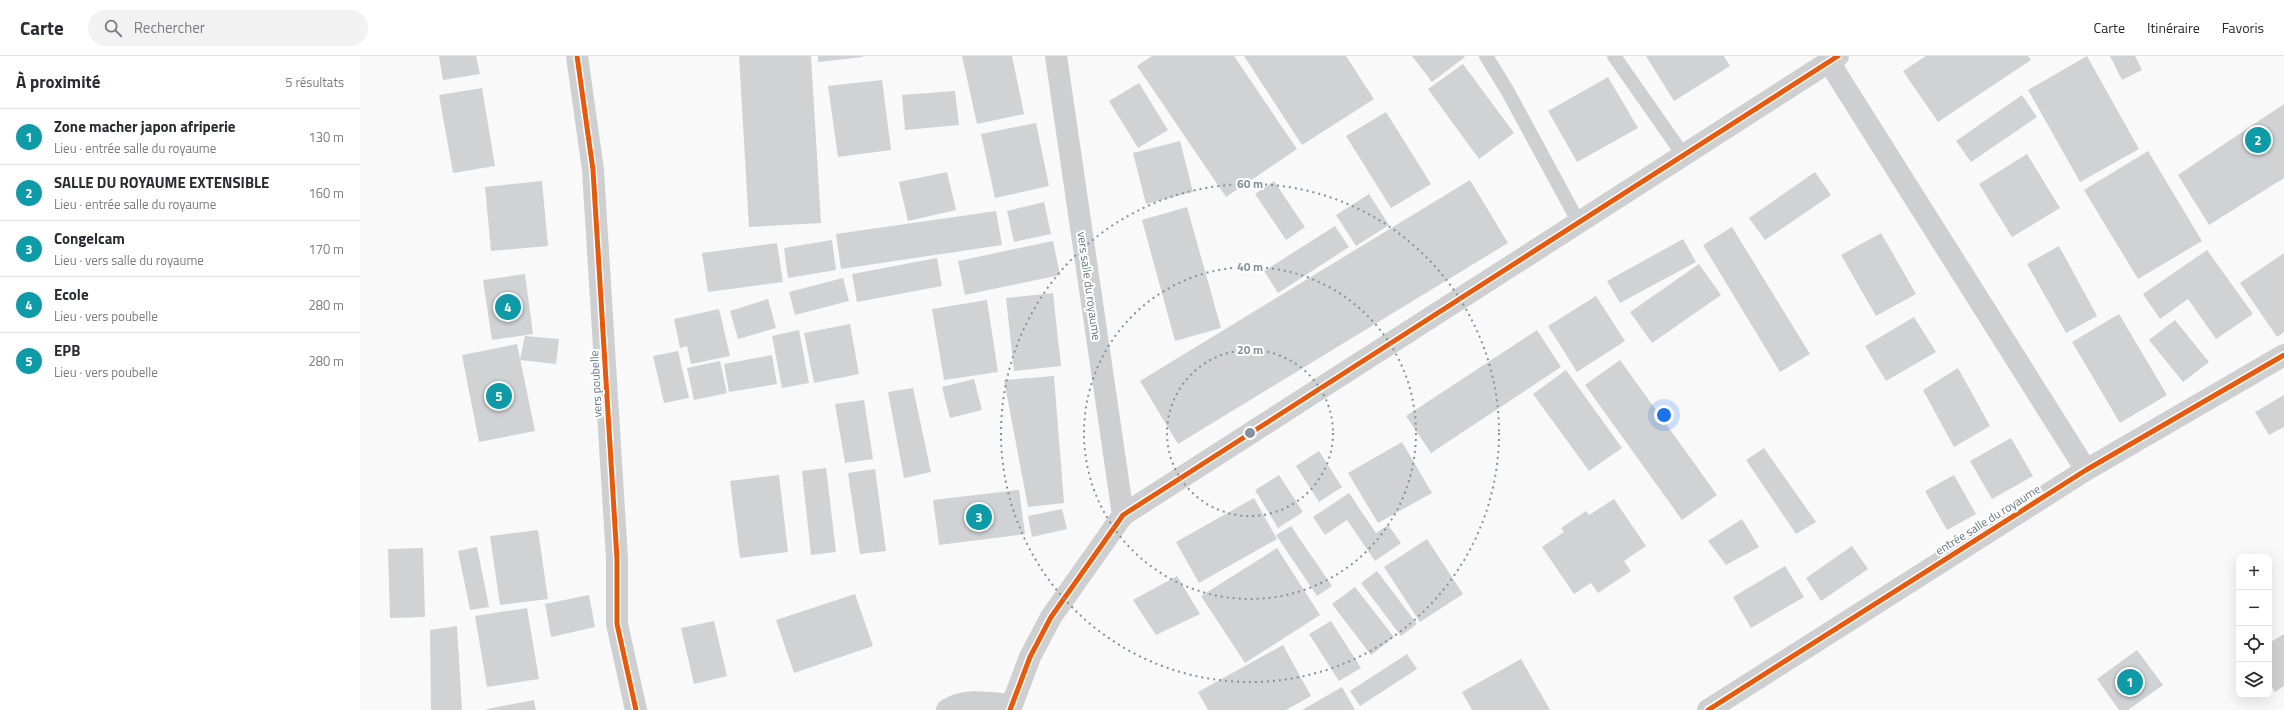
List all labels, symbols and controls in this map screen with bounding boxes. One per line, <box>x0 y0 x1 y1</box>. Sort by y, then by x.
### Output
search box <box>88 10 368 46</box>
text: Carte <box>20 13 64 42</box>
text: Rechercher <box>134 16 205 39</box>
icon: search <box>102 17 124 39</box>
text: Carte <box>2094 17 2125 38</box>
text: Itinéraire <box>2147 17 2200 38</box>
text: Favoris <box>2222 17 2264 38</box>
text: À proximité <box>16 69 100 95</box>
text: 5 résultats <box>285 72 344 92</box>
text: Zone macher japon afriperie <box>54 115 236 138</box>
pin: 2 <box>2245 125 2271 155</box>
text: 1 <box>25 127 33 147</box>
text: 130 m <box>308 127 344 147</box>
text: Lieu · entrée salle du royaume <box>54 138 216 158</box>
text: SALLE DU ROYAUME EXTENSIBLE <box>54 171 269 194</box>
text: 60 m <box>1237 174 1263 193</box>
text: 2 <box>25 183 33 203</box>
text: 160 m <box>308 183 344 203</box>
text: Lieu · entrée salle du royaume <box>54 194 216 214</box>
text: Congelcam <box>54 227 125 250</box>
street label: vers salle du royaume <box>1072 230 1107 342</box>
text: 3 <box>25 239 33 259</box>
text: 170 m <box>308 239 344 259</box>
text: Lieu · vers salle du royaume <box>54 250 204 270</box>
text: 40 m <box>1237 257 1263 276</box>
text: Ecole <box>54 283 89 306</box>
pin: 4 <box>495 292 521 322</box>
text: 4 <box>25 295 33 315</box>
text: 280 m <box>308 295 344 315</box>
text: Lieu · vers poubelle <box>54 306 158 326</box>
text: EPB <box>54 339 80 362</box>
text: 20 m <box>1237 340 1263 359</box>
street label: vers poubelle <box>584 350 607 418</box>
text: 5 <box>25 351 33 371</box>
text: 280 m <box>308 351 344 371</box>
text: Lieu · vers poubelle <box>54 362 158 382</box>
pin: 5 <box>486 381 512 411</box>
your location <box>1654 405 1674 425</box>
centre of rings <box>1243 426 1257 440</box>
street label: entrée salle du royaume <box>1931 479 2044 560</box>
pin: 3 <box>966 502 992 532</box>
map controls <box>2236 554 2272 698</box>
button: + <box>2236 554 2272 590</box>
button: − <box>2236 590 2272 626</box>
button: locate <box>2236 626 2272 662</box>
button: layers <box>2236 662 2272 698</box>
pin: 1 <box>2117 667 2143 697</box>

